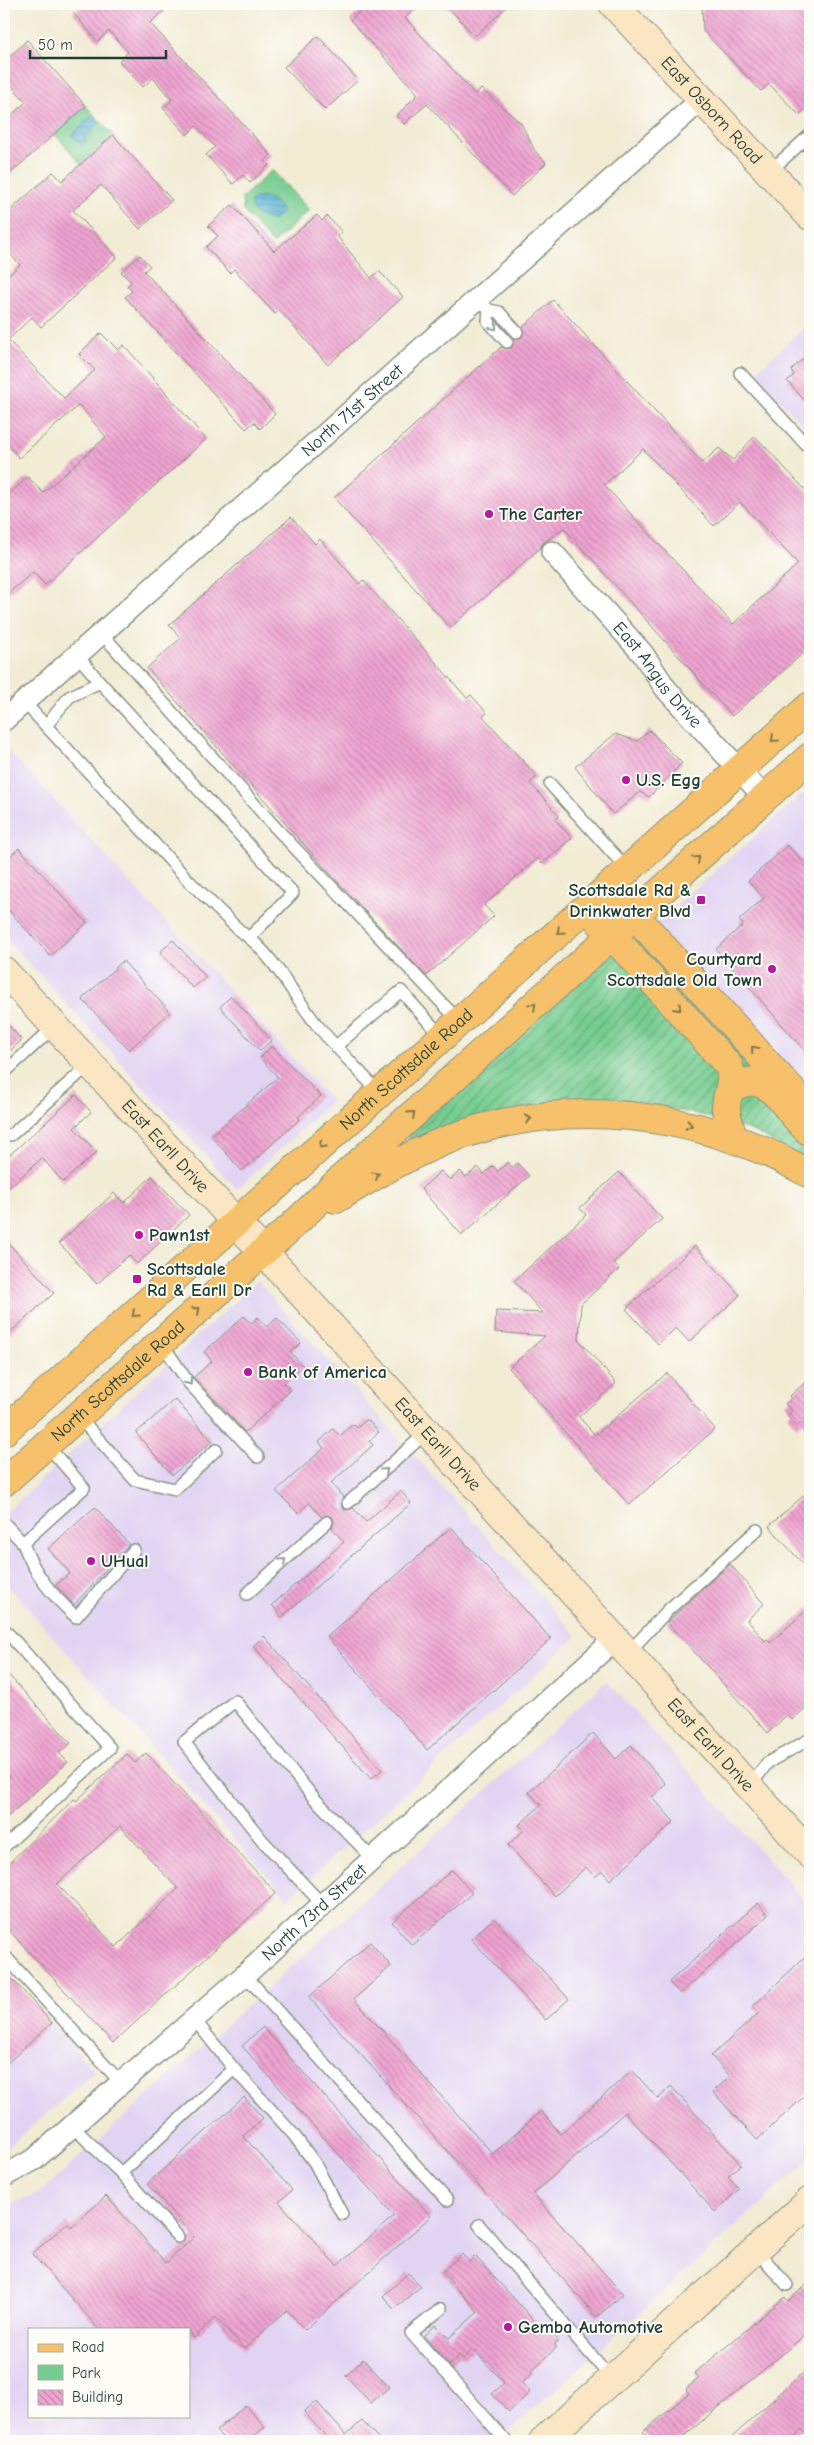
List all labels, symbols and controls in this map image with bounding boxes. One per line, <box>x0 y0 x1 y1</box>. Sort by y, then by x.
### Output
scale bar <box>30 28 166 60</box>
text: 50 m <box>38 36 73 54</box>
street label: East Osborn Road <box>656 52 766 169</box>
one-way arrow <box>488 322 497 331</box>
street label: North 71st Street <box>297 359 408 461</box>
place label: The Carter <box>499 504 583 525</box>
marker: The Carter <box>483 508 495 520</box>
street label: East Angus Drive <box>608 618 706 732</box>
one-way arrow <box>771 733 780 742</box>
place label: U.S. Egg <box>636 770 701 791</box>
marker: U.S. Egg <box>620 774 632 786</box>
one-way arrow <box>691 856 700 865</box>
place label: Scottsdale Rd & Drinkwater Blvd <box>568 880 691 922</box>
marker: Scottsdale Rd & Drinkwater Blvd <box>695 894 707 906</box>
one-way arrow <box>556 925 565 934</box>
place label: Courtyard Scottsdale Old Town <box>607 949 762 991</box>
marker: Courtyard Scottsdale Old Town <box>766 963 778 975</box>
one-way arrow <box>527 1003 536 1012</box>
one-way arrow <box>672 1003 681 1012</box>
street label: North Scottsdale Road <box>336 1004 477 1135</box>
one-way arrow <box>751 1045 760 1054</box>
street label: East Earll Drive <box>117 1095 213 1197</box>
one-way arrow <box>406 1111 415 1120</box>
one-way arrow <box>524 1114 532 1124</box>
one-way arrow <box>685 1119 694 1130</box>
one-way arrow <box>318 1140 327 1149</box>
one-way arrow <box>371 1171 380 1181</box>
place label: Pawn1st <box>149 1225 211 1246</box>
marker: Pawn1st <box>133 1229 145 1241</box>
place label: Scottsdale Rd & Earll Dr <box>147 1259 252 1301</box>
marker: Scottsdale Rd & Earll Dr <box>131 1273 143 1285</box>
one-way arrow <box>192 1307 201 1316</box>
one-way arrow <box>132 1308 141 1317</box>
street label: North Scottsdale Road <box>47 1317 189 1446</box>
place label: Bank of America <box>258 1362 387 1383</box>
marker: Bank of America <box>242 1366 254 1378</box>
one-way arrow <box>183 1376 192 1386</box>
street label: East Earll Drive <box>390 1393 485 1495</box>
one-way arrow <box>379 1467 388 1476</box>
place label: UHual <box>101 1551 149 1572</box>
marker: UHual <box>85 1555 97 1567</box>
one-way arrow <box>278 1558 287 1567</box>
street label: East Earll Drive <box>663 1694 758 1796</box>
street label: North 73rd Street <box>258 1859 372 1965</box>
place label: Gemba Automotive <box>518 2317 663 2338</box>
marker: Gemba Automotive <box>502 2321 514 2333</box>
legend <box>28 2328 190 2418</box>
text: Road <box>72 2338 104 2356</box>
text: Park <box>72 2364 101 2382</box>
text: Building <box>72 2388 123 2406</box>

